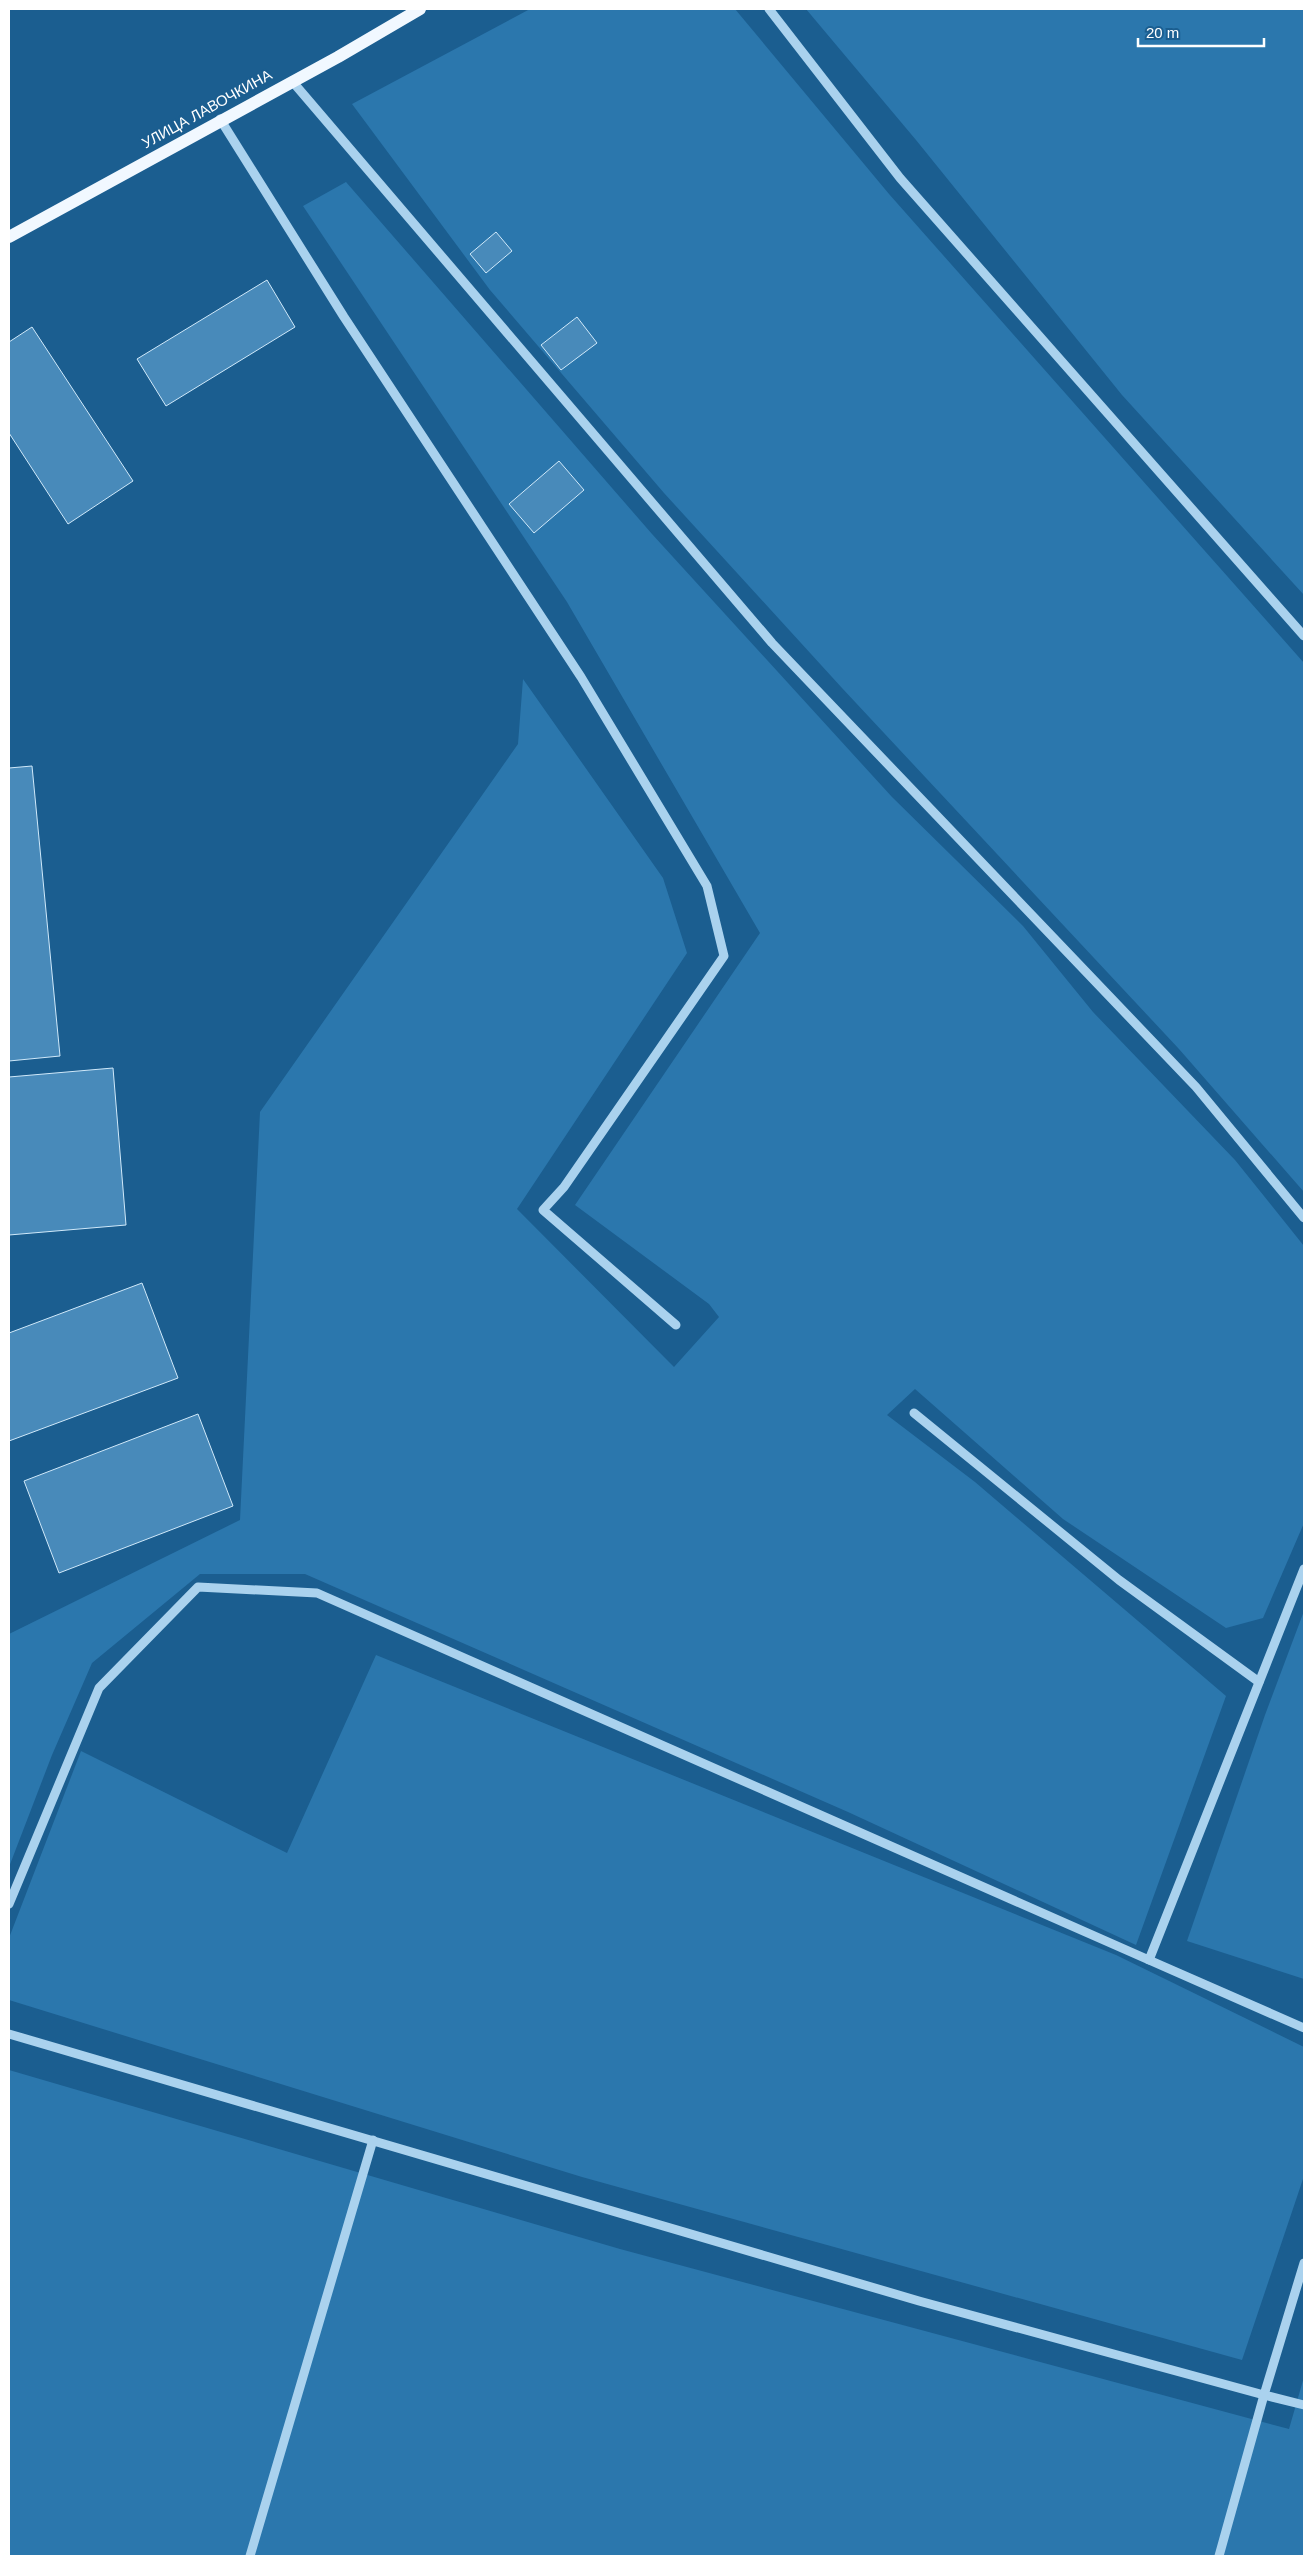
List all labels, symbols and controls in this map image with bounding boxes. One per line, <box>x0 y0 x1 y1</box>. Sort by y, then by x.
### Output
scale bar <box>1138 15 1264 47</box>
text: 20 m <box>1146 24 1179 41</box>
street label: УЛИЦА ЛАВОЧКИНА <box>139 66 275 151</box>

